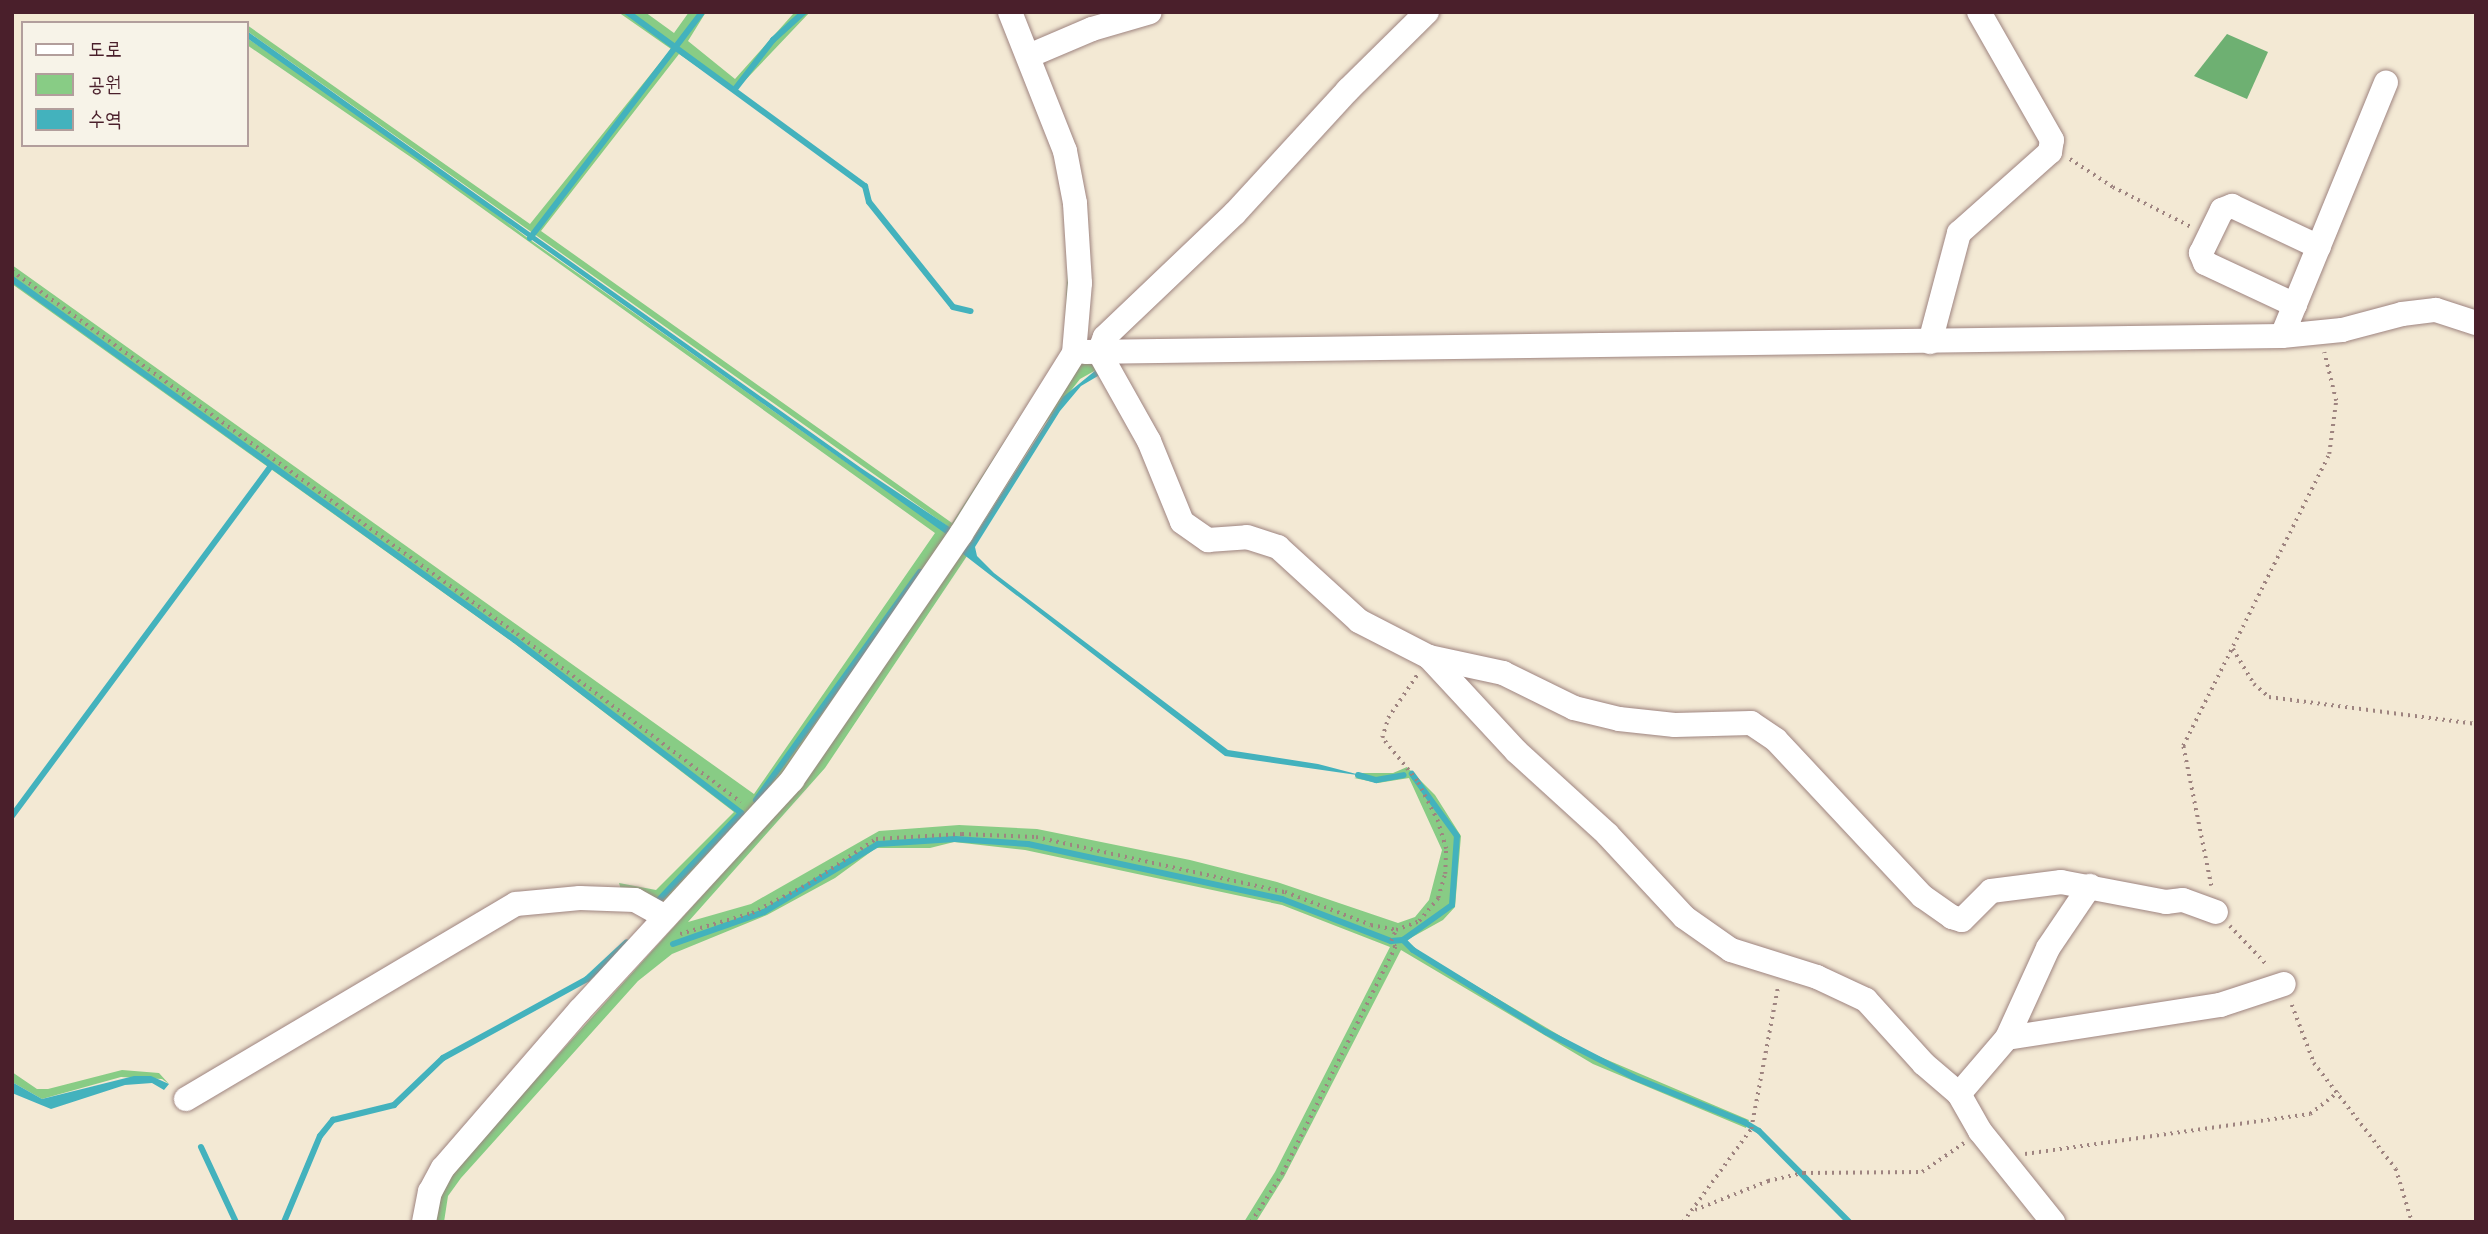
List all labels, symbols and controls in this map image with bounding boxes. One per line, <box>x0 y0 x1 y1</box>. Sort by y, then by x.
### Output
legend <box>21 21 248 147</box>
text: 도로 <box>88 37 122 61</box>
text: 공원 <box>88 72 122 96</box>
text: 수역 <box>88 107 122 131</box>

